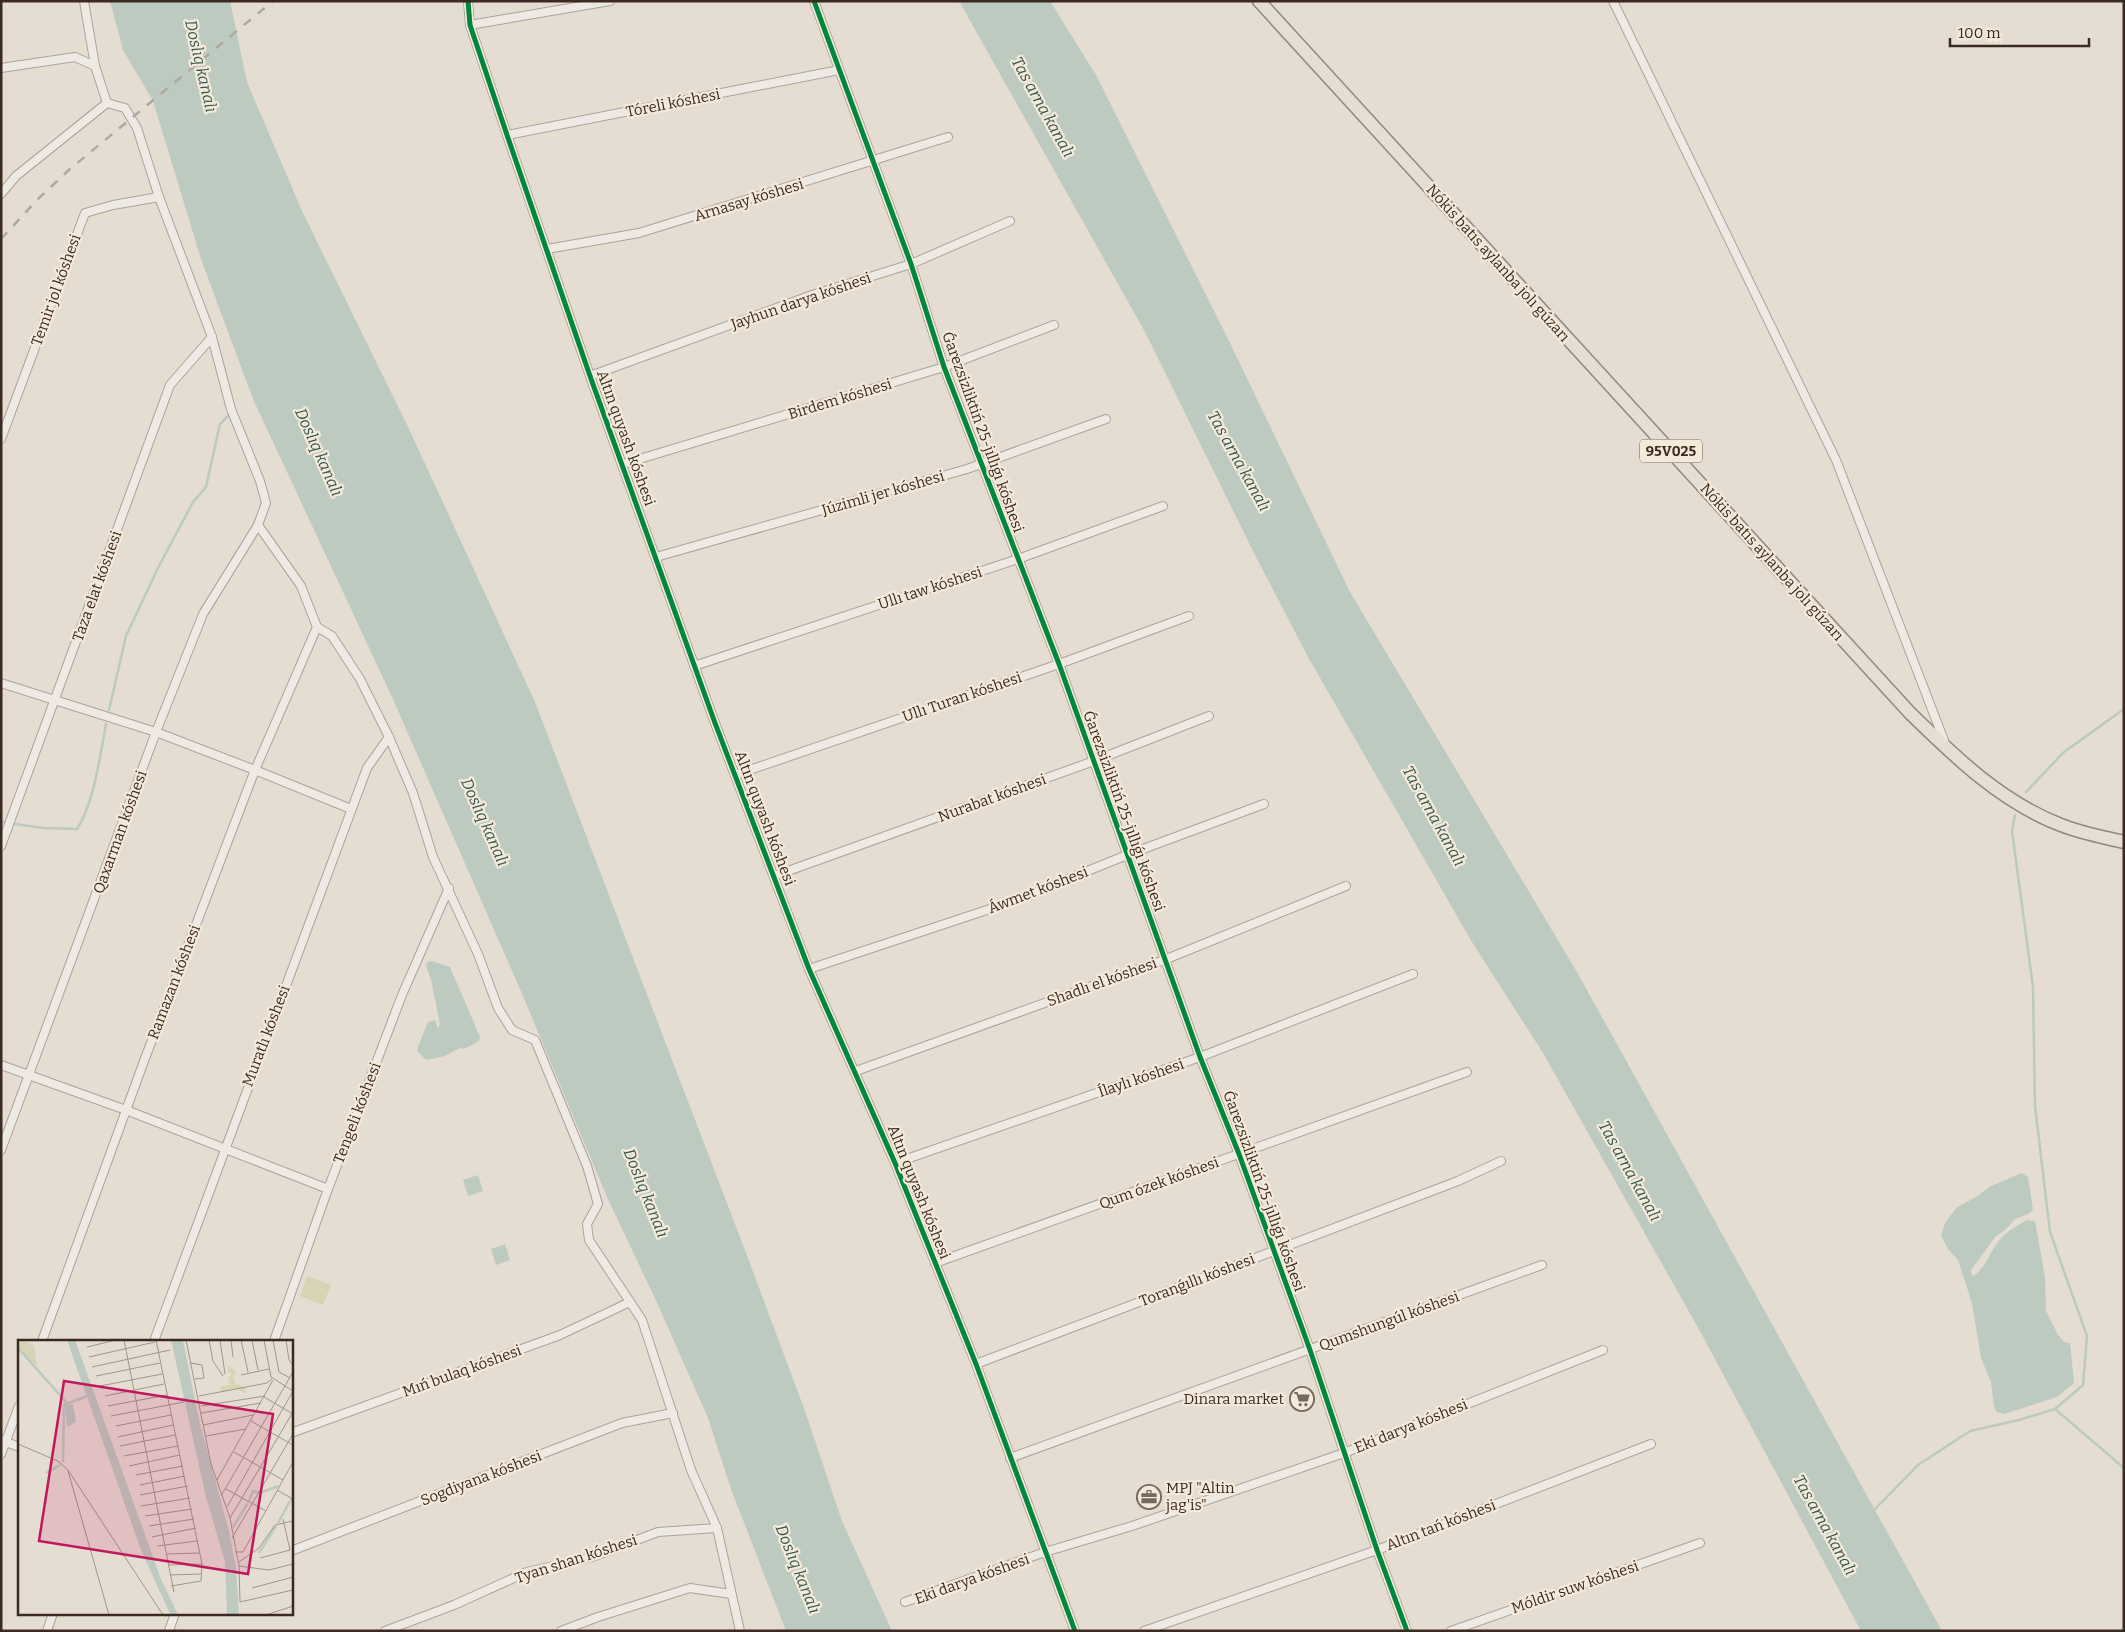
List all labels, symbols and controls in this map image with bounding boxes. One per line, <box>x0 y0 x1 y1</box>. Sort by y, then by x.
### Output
scale bar <box>1950 15 2089 47</box>
water label: Doslıq kanalı <box>181 18 221 114</box>
text: 100 m <box>1958 24 2001 42</box>
water label: Tas arna kanalı <box>1008 53 1078 161</box>
street label: Tóreli kóshesi <box>624 85 722 121</box>
street label: Arnasay kóshesi <box>692 175 806 225</box>
street label: Nókis batıs aylanba jolı gúzarı <box>1422 181 1574 346</box>
street label: Temir jol kóshesi <box>27 231 85 348</box>
street label: Jayhun darya kóshesi <box>728 268 874 334</box>
street label: Ǵarezsizliktiń 25-jıllıǵı kóshesi <box>938 329 1028 535</box>
street label: Altın quyash kóshesi <box>593 368 659 509</box>
street label: Birdem kóshesi <box>786 375 895 423</box>
water label: Doslıq kanalı <box>291 405 347 499</box>
water label: Tas arna kanalı <box>1204 407 1274 515</box>
road number: 95V025 <box>1640 440 1702 462</box>
street label: Júzimli jer kóshesi <box>819 467 947 519</box>
street label: Nókis batıs aylanba jolı gúzarı <box>1696 480 1848 645</box>
street label: Taza elat kóshesi <box>69 528 126 644</box>
street label: Ullı taw kóshesi <box>876 563 985 613</box>
street label: Ullı Turan kóshesi <box>900 668 1025 726</box>
street label: Ǵarezsizliktiń 25-jıllıǵı kóshesi <box>1079 708 1169 914</box>
street label: Altın quyash kóshesi <box>731 748 799 889</box>
water label: Tas arna kanalı <box>1399 762 1469 870</box>
street label: Qaxarman kóshesi <box>89 767 151 896</box>
street label: Nurabat kóshesi <box>935 770 1049 826</box>
water label: Doslıq kanalı <box>457 775 513 869</box>
street label: Áwmet kóshesi <box>985 862 1091 917</box>
street label: Ramazan kóshesi <box>144 922 204 1042</box>
street label: Shadlı el kóshesi <box>1045 954 1160 1010</box>
street label: Muratlı kóshesi <box>238 982 294 1089</box>
street label: Ílaylı kóshesi <box>1096 1055 1187 1101</box>
street label: Tengeli kóshesi <box>329 1059 385 1166</box>
street label: Ǵarezsizliktiń 25-jıllıǵı kóshesi <box>1219 1088 1309 1294</box>
water label: Tas arna kanalı <box>1595 1117 1665 1225</box>
street label: Altın quyash kóshesi <box>884 1122 954 1262</box>
water label: Doslıq kanalı <box>620 1146 672 1240</box>
street label: Qum ózek kóshesi <box>1097 1153 1222 1213</box>
street label: Toranǵıllı kóshesi <box>1137 1250 1258 1310</box>
street label: Qumshungúl kóshesi <box>1316 1287 1462 1355</box>
inset map <box>18 1340 292 1614</box>
street label: Mıń bulaq kóshesi <box>400 1341 524 1401</box>
supermarket icon: Dinara market <box>1289 1386 1315 1412</box>
place label: Dinara market <box>1183 1390 1285 1408</box>
street label: Eki darya kóshesi <box>1352 1395 1471 1457</box>
street label: Sogdiyana kóshesi <box>418 1446 545 1509</box>
water label: Tas arna kanalı <box>1790 1471 1860 1579</box>
place label: MPJ "Altin jag'is" <box>1165 1479 1235 1514</box>
office icon: MPJ "Altin jag'is" <box>1136 1484 1162 1510</box>
street label: Altın tań kóshesi <box>1384 1496 1499 1554</box>
water label: Doslıq kanalı <box>772 1522 824 1616</box>
street label: Tyan shan kóshesi <box>513 1531 640 1587</box>
street label: Eki darya kóshesi <box>912 1550 1032 1608</box>
street label: Móldir suw kóshesi <box>1509 1557 1641 1617</box>

